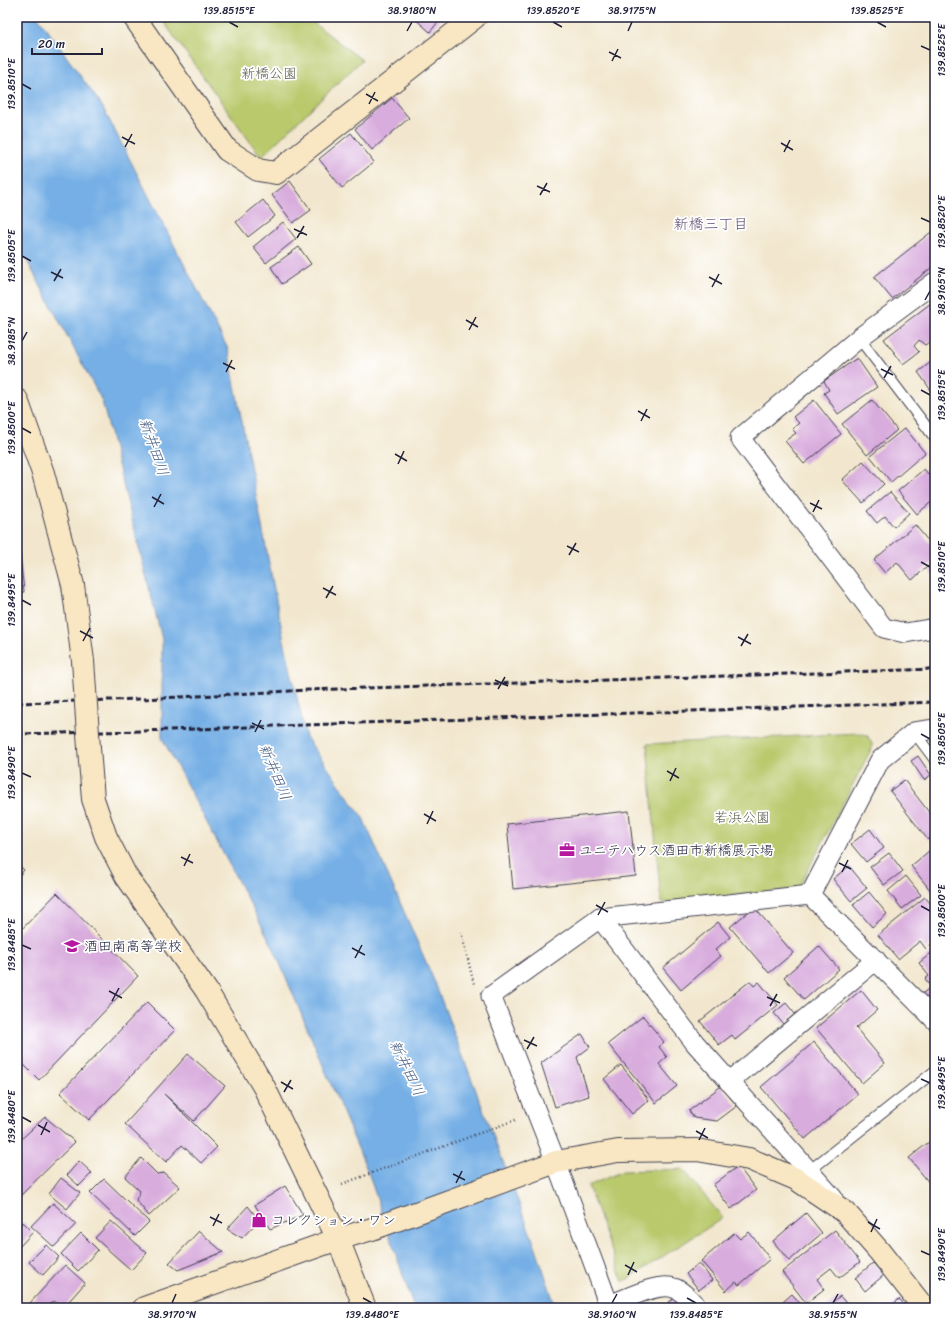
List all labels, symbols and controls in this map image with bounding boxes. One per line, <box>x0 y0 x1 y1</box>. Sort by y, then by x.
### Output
text: 139.8515°E <box>203 2 256 20</box>
text: 38.9180°N <box>388 2 436 20</box>
text: 139.8520°E <box>527 2 581 20</box>
text: 38.9175°N <box>608 2 656 20</box>
text: 139.8525°E <box>851 2 905 20</box>
text: 139.8525°E <box>933 22 951 76</box>
scale bar <box>32 30 102 56</box>
text: 20 m <box>38 33 65 55</box>
text: 139.8510°E <box>3 57 21 110</box>
park label: 新橋公園 <box>241 61 297 86</box>
text: 139.8520°E <box>933 194 951 249</box>
district label: 新橋三丁目 <box>673 211 749 237</box>
text: 139.8505°E <box>3 228 21 283</box>
text: 38.9165°N <box>933 267 951 315</box>
text: 38.9185°N <box>3 317 21 365</box>
text: 139.8515°E <box>933 368 951 421</box>
text: 139.8500°E <box>3 400 21 455</box>
water label: 新井田川 <box>132 414 176 480</box>
text: 139.8510°E <box>933 540 951 593</box>
text: 139.8495°E <box>3 572 21 627</box>
text: 139.8505°E <box>933 711 951 766</box>
water label: 新井田川 <box>251 739 299 805</box>
text: 139.8490°E <box>3 745 21 800</box>
park label: 若浜公園 <box>714 805 770 830</box>
place label: ユニテハウス酒田市新橋展示場 <box>579 838 774 863</box>
office icon: ユニテハウス酒田市新橋展示場 <box>558 841 576 859</box>
text: 139.8500°E <box>933 883 951 938</box>
text: 139.8485°E <box>3 917 21 972</box>
place label: 酒田南高等学校 <box>84 934 182 959</box>
school or university icon: 酒田南高等学校 <box>63 937 81 955</box>
water label: 新井田川 <box>382 1035 432 1101</box>
text: 139.8495°E <box>933 1055 951 1110</box>
text: 139.8480°E <box>3 1089 21 1144</box>
place label: コレクション・ワン <box>271 1208 396 1233</box>
shop icon: コレクション・ワン <box>250 1211 268 1229</box>
text: 139.8490°E <box>933 1227 951 1282</box>
text: 38.9170°N <box>148 1306 196 1324</box>
text: 139.8480°E <box>345 1306 400 1324</box>
text: 38.9160°N <box>588 1306 636 1324</box>
text: 139.8485°E <box>669 1306 724 1324</box>
text: 38.9155°N <box>809 1306 857 1324</box>

